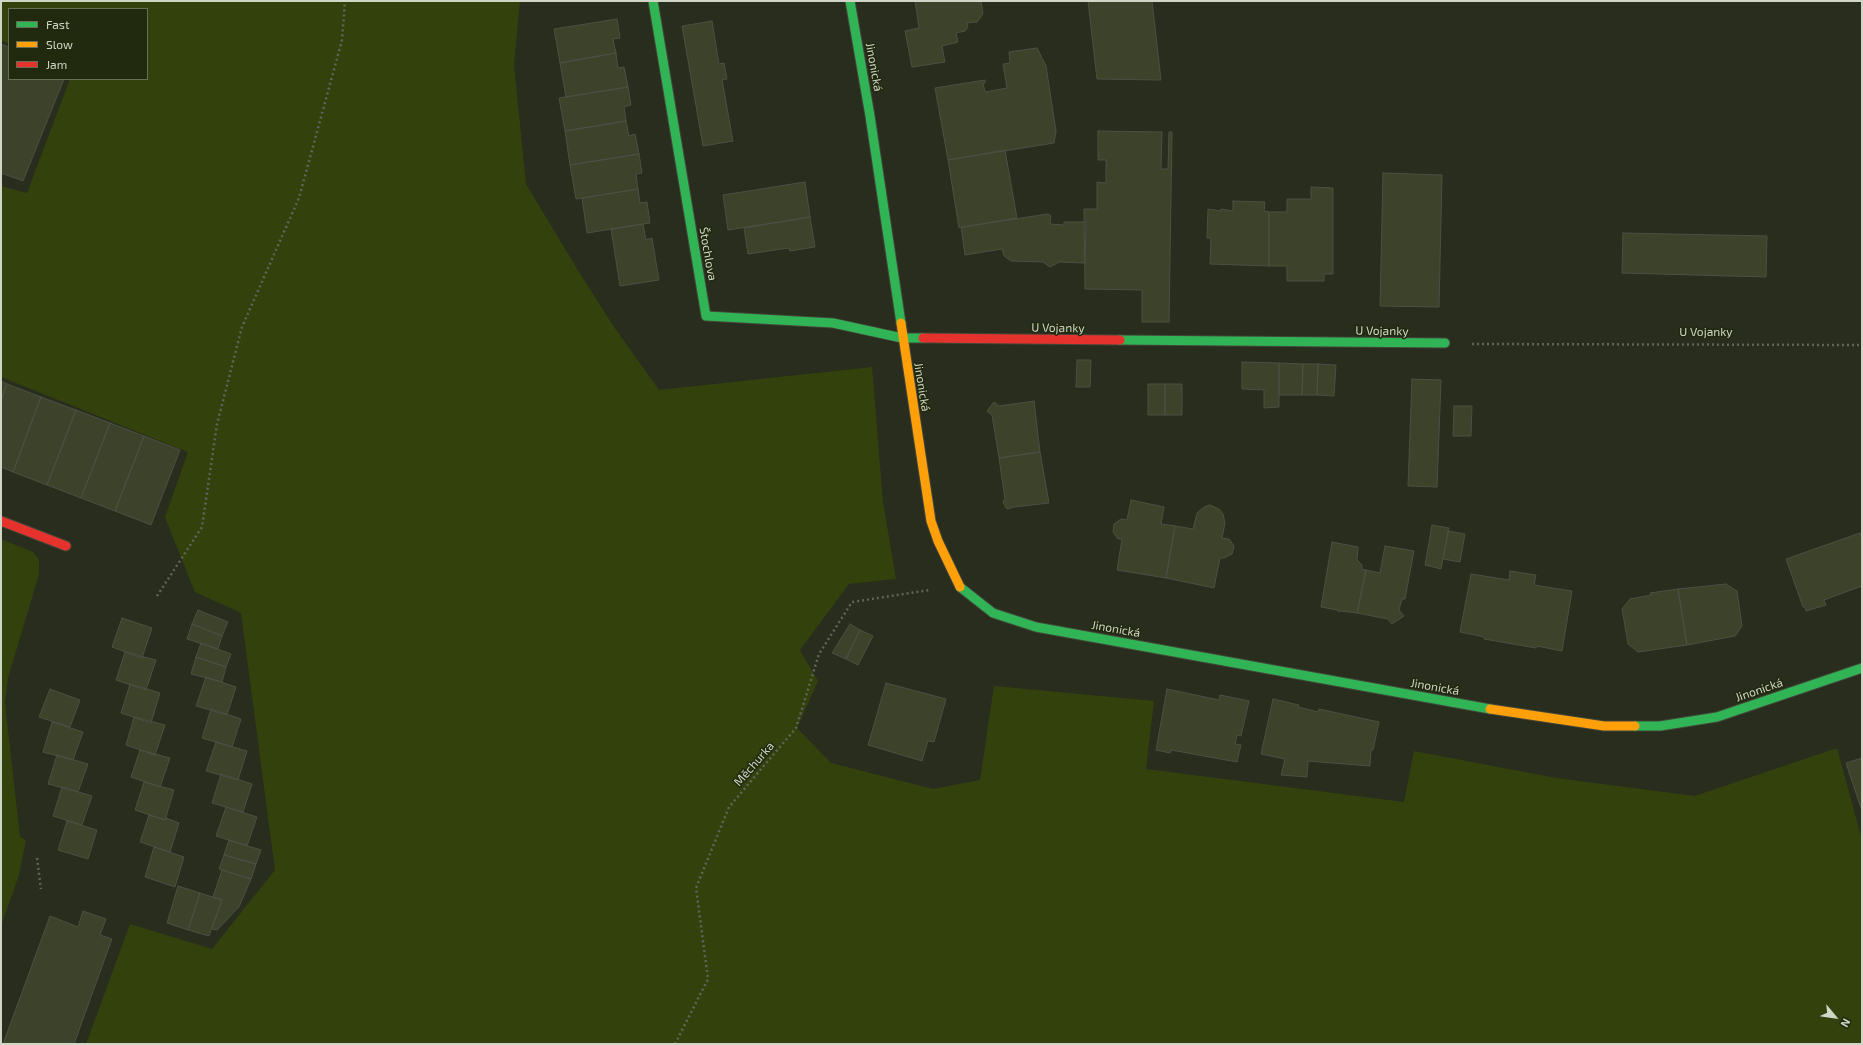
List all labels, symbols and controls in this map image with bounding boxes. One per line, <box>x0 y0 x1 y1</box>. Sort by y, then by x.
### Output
legend <box>8 8 148 80</box>
text: Fast <box>46 17 69 31</box>
text: Slow <box>46 37 73 51</box>
street label: Jinonická <box>863 41 885 93</box>
text: Jam <box>46 57 67 71</box>
street label: Štochlova <box>696 226 720 282</box>
street label: U Vojanky <box>1031 320 1085 336</box>
street label: U Vojanky <box>1355 323 1409 339</box>
street label: U Vojanky <box>1679 325 1733 339</box>
street label: Jinonická <box>911 361 933 413</box>
street label: Jinonická <box>1090 618 1142 640</box>
street label: Jinonická <box>1733 675 1785 705</box>
street label: Jinonická <box>1409 676 1461 698</box>
street label: Měchurka <box>731 739 777 789</box>
north arrow <box>1815 997 1855 1037</box>
text: N <box>1838 1016 1854 1030</box>

